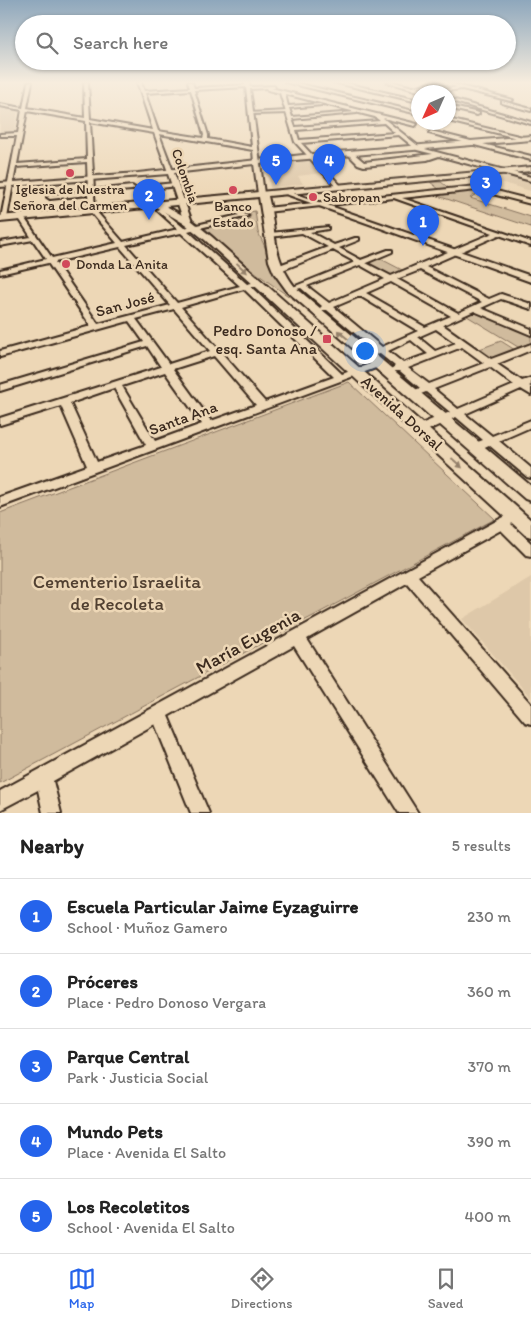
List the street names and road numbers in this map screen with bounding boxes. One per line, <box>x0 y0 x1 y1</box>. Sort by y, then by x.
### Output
street label: Colombia <box>168 146 202 206</box>
street label: San José <box>93 287 157 321</box>
street label: Avenida Dorsal <box>357 371 447 455</box>
street label: Santa Ana <box>146 397 220 439</box>
street label: María Eugenia <box>192 603 304 679</box>

